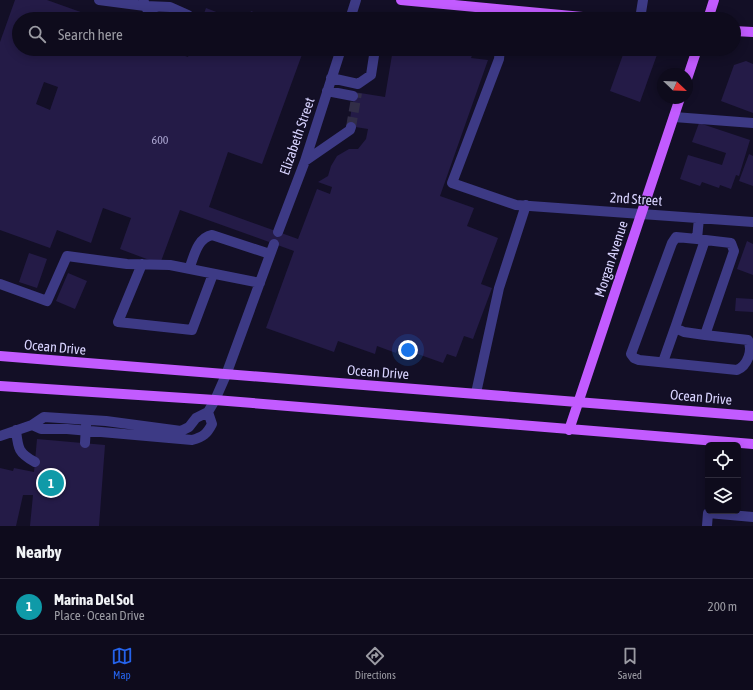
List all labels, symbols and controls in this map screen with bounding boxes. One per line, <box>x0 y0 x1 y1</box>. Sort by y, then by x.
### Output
search box <box>12 12 741 56</box>
icon: search <box>26 23 48 45</box>
text: Search here <box>58 26 123 43</box>
north arrow <box>657 68 693 104</box>
street label: Elizabeth Street <box>276 95 318 177</box>
house number: 600 <box>152 133 169 147</box>
street label: 2nd Street <box>609 189 663 209</box>
street label: Morgan Avenue <box>591 219 631 299</box>
street label: Ocean Drive <box>23 336 87 358</box>
your location <box>398 340 418 360</box>
street label: Ocean Drive <box>346 362 410 382</box>
street label: Ocean Drive <box>669 386 733 408</box>
map controls <box>705 442 741 514</box>
button: locate <box>705 442 741 478</box>
pin: 1 <box>38 468 64 498</box>
button: layers <box>705 478 741 514</box>
text: Nearby <box>16 542 62 562</box>
text: Marina Del Sol <box>54 591 134 608</box>
text: 1 <box>26 599 32 614</box>
text: 200 m <box>708 599 737 614</box>
text: Place · Ocean Drive <box>54 608 145 623</box>
tab: Map <box>111 645 133 681</box>
tab: Directions <box>355 645 396 681</box>
tab: Saved <box>618 645 642 681</box>

